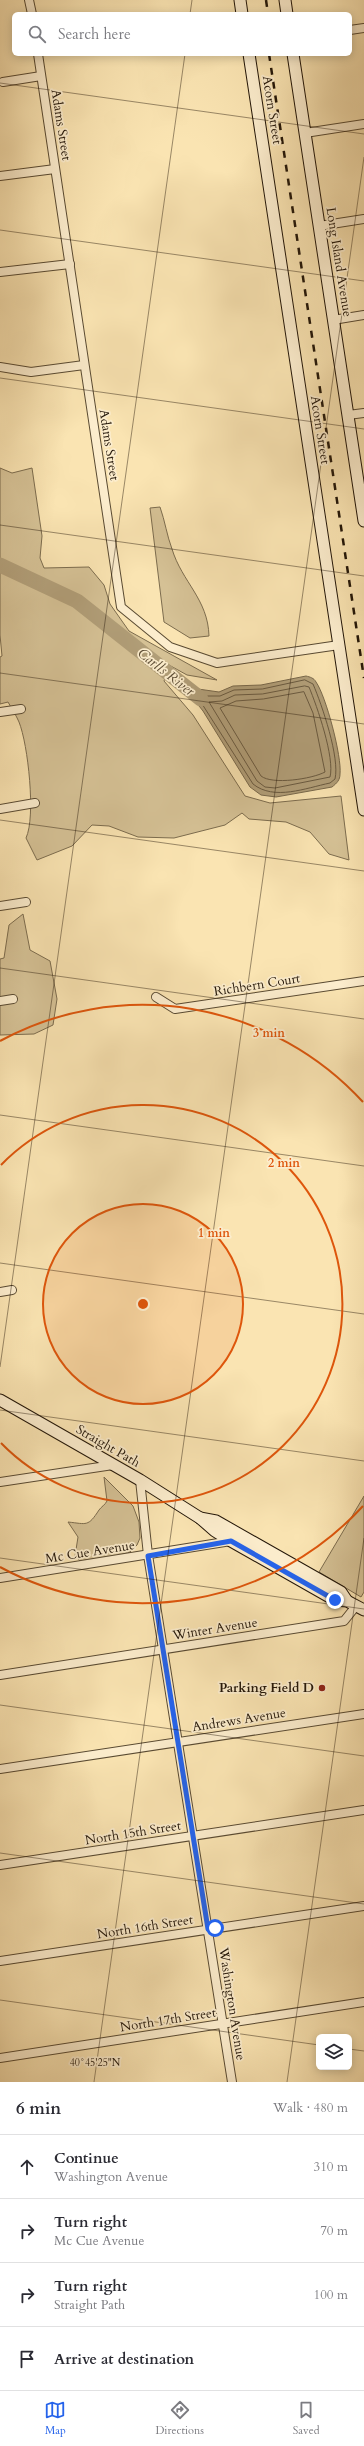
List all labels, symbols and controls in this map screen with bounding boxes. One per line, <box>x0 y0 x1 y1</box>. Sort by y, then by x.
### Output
search box <box>12 12 352 56</box>
icon: search <box>26 23 48 45</box>
text: Search here <box>58 24 131 44</box>
street label: Acorn Street <box>258 74 286 146</box>
street label: Adams Street <box>46 88 76 162</box>
street label: Long Island Avenue <box>321 206 357 318</box>
street label: Acorn Street <box>306 394 334 466</box>
street label: Adams Street <box>94 408 124 482</box>
water label: Carlls River <box>134 644 199 701</box>
street label: Richbern Court <box>213 969 301 1001</box>
text: 3 min <box>253 1025 285 1041</box>
text: 2 min <box>268 1155 300 1171</box>
text: 1 min <box>198 1225 230 1241</box>
centre of rings <box>136 1297 150 1311</box>
street label: Straight Path <box>73 1420 143 1472</box>
street label: Mc Cue Avenue <box>44 1536 136 1568</box>
route end <box>326 1591 344 1609</box>
street label: Winter Avenue <box>170 1613 259 1645</box>
place label: Parking Field D <box>219 1679 314 1697</box>
marker: Parking Field D <box>317 1683 327 1693</box>
street label: Andrews Avenue <box>191 1704 287 1736</box>
street label: North 15th Street <box>84 1817 182 1849</box>
street label: North 16th Street <box>96 1911 194 1943</box>
route start <box>206 1919 224 1937</box>
street label: Washington Avenue <box>214 1945 250 2062</box>
street label: North 17th Street <box>119 2004 217 2036</box>
map controls <box>316 2034 352 2070</box>
button: layers <box>316 2034 352 2070</box>
text: 40°45'25"N <box>70 2056 121 2070</box>
text: 6 min <box>16 2097 61 2120</box>
text: Walk · 480 m <box>273 2099 348 2117</box>
text: Continue <box>54 2148 119 2168</box>
icon: ahead <box>16 2156 38 2178</box>
text: 310 m <box>314 2158 348 2176</box>
text: Washington Avenue <box>54 2168 168 2186</box>
text: Turn right <box>54 2212 127 2232</box>
icon: right <box>16 2220 38 2242</box>
text: 70 m <box>320 2222 348 2240</box>
text: Mc Cue Avenue <box>54 2232 144 2250</box>
text: Turn right <box>54 2276 127 2296</box>
icon: right <box>16 2284 38 2306</box>
text: 100 m <box>314 2286 348 2304</box>
text: Straight Path <box>54 2296 125 2314</box>
icon: arrive <box>16 2348 38 2370</box>
text: Arrive at destination <box>54 2349 194 2369</box>
tab: Map <box>44 2399 66 2438</box>
tab: Directions <box>155 2399 204 2438</box>
tab: Saved <box>293 2399 320 2438</box>

